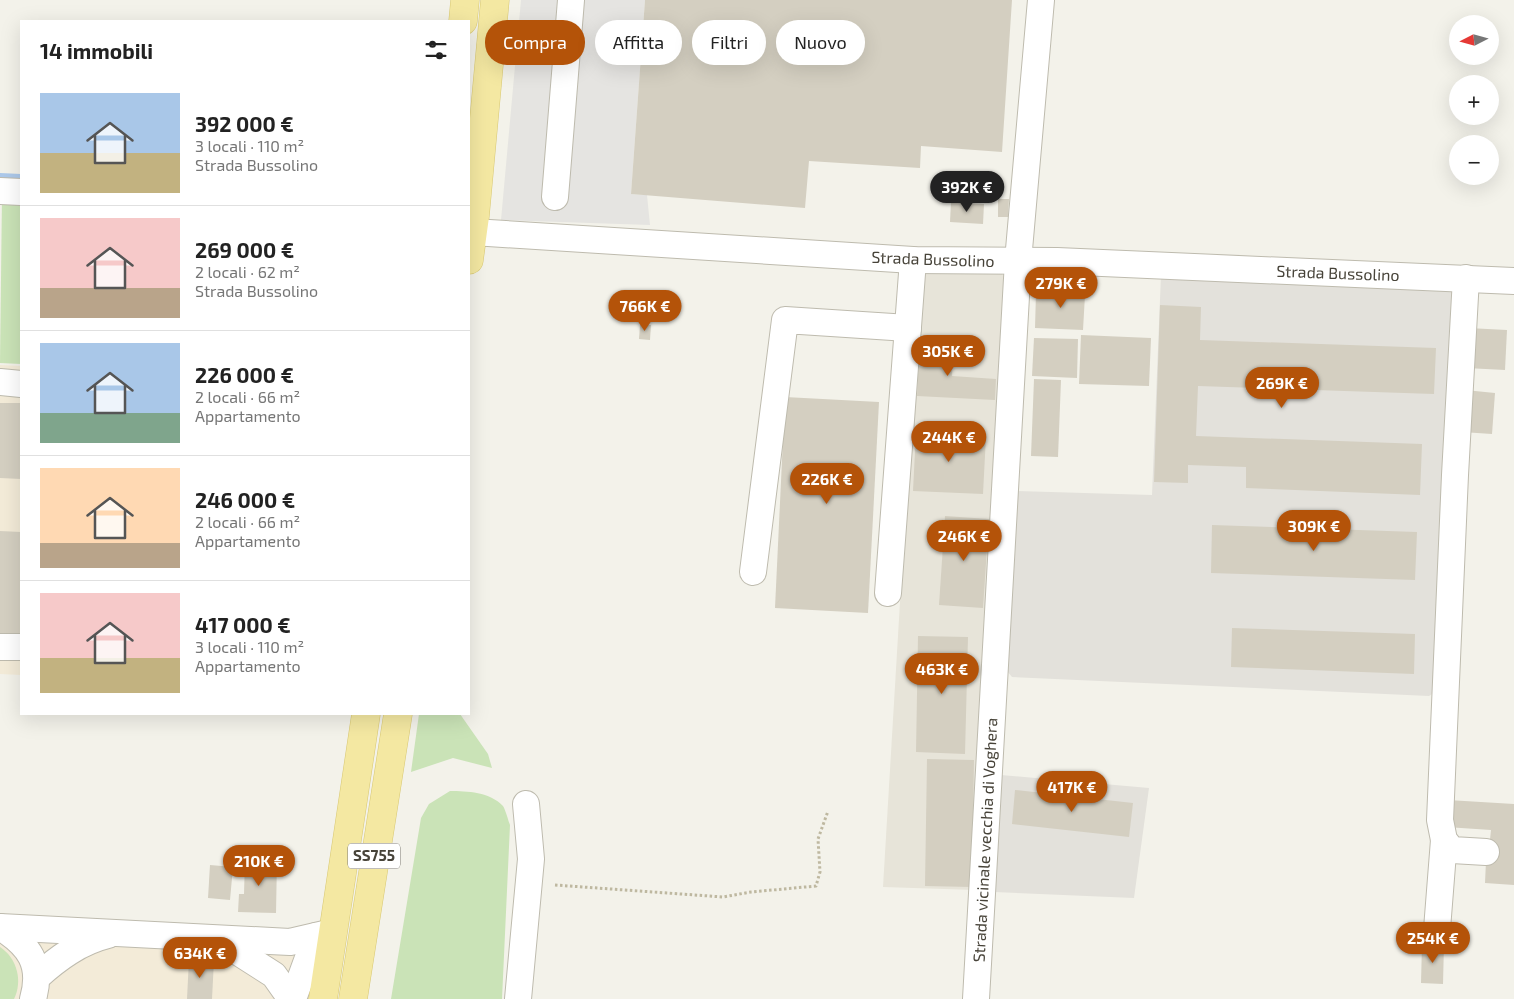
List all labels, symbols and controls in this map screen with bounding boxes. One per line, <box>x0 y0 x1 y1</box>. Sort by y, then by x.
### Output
north arrow <box>1449 15 1499 65</box>
map controls <box>1449 15 1499 185</box>
chip: Compra <box>485 20 585 65</box>
chip: Affitta <box>595 20 682 65</box>
chip: Filtri <box>692 20 766 65</box>
chip: Nuovo <box>776 20 865 65</box>
icon: filters <box>422 36 450 64</box>
text: 14 immobili <box>40 38 153 63</box>
button: + <box>1449 75 1499 125</box>
text: 392 000 € <box>195 111 294 136</box>
icon: home <box>80 113 140 173</box>
button: − <box>1449 135 1499 185</box>
text: 3 locali · 110 m² <box>195 136 304 155</box>
text: Strada Bussolino <box>195 155 318 174</box>
pin: 392K € <box>926 170 1008 213</box>
text: 392K € <box>941 177 993 196</box>
text: 269 000 € <box>195 237 294 262</box>
icon: home <box>80 238 140 298</box>
street label: Strada Bussolino <box>871 247 995 270</box>
street label: Strada Bussolino <box>1276 261 1400 284</box>
text: 2 locali · 62 m² <box>195 262 300 281</box>
pin: 279K € <box>1020 266 1102 309</box>
text: 279K € <box>1036 273 1086 292</box>
text: Strada Bussolino <box>195 281 318 300</box>
pin: 766K € <box>604 290 686 332</box>
text: 766K € <box>619 296 671 315</box>
pin: 305K € <box>907 334 989 377</box>
text: 305K € <box>922 341 974 360</box>
text: 226 000 € <box>195 362 294 387</box>
icon: home <box>80 363 140 423</box>
pin: 269K € <box>1241 366 1323 409</box>
text: 269K € <box>1256 373 1308 392</box>
text: 2 locali · 66 m² <box>195 387 300 406</box>
text: Appartamento <box>195 406 301 425</box>
pin: 244K € <box>908 420 990 463</box>
text: 244K € <box>922 427 976 446</box>
pin: 226K € <box>786 462 868 505</box>
text: 226K € <box>801 469 853 488</box>
text: 246 000 € <box>195 487 295 512</box>
icon: home <box>80 488 140 548</box>
pin: 309K € <box>1273 510 1355 552</box>
text: 2 locali · 66 m² <box>195 512 300 531</box>
text: 309K € <box>1288 516 1340 535</box>
pin: 246K € <box>923 520 1005 562</box>
text: 246K € <box>938 526 990 545</box>
text: Appartamento <box>195 531 301 550</box>
text: 417 000 € <box>195 612 291 637</box>
icon: home <box>80 613 140 673</box>
text: 3 locali · 110 m² <box>195 637 304 656</box>
pin: 463K € <box>901 652 983 695</box>
text: Appartamento <box>195 656 301 675</box>
text: 463K € <box>916 659 968 678</box>
street label: Strada vicinale vecchia di Voghera <box>969 717 1000 963</box>
pin: 417K € <box>1031 770 1113 813</box>
text: 417K € <box>1047 777 1097 796</box>
pin: 210K € <box>218 844 300 887</box>
road number: SS755 <box>348 844 400 868</box>
text: 210K € <box>234 851 284 870</box>
pin: 254K € <box>1392 922 1474 964</box>
text: 254K € <box>1407 928 1459 947</box>
pin: 634K € <box>159 936 241 979</box>
text: 634K € <box>174 943 226 962</box>

